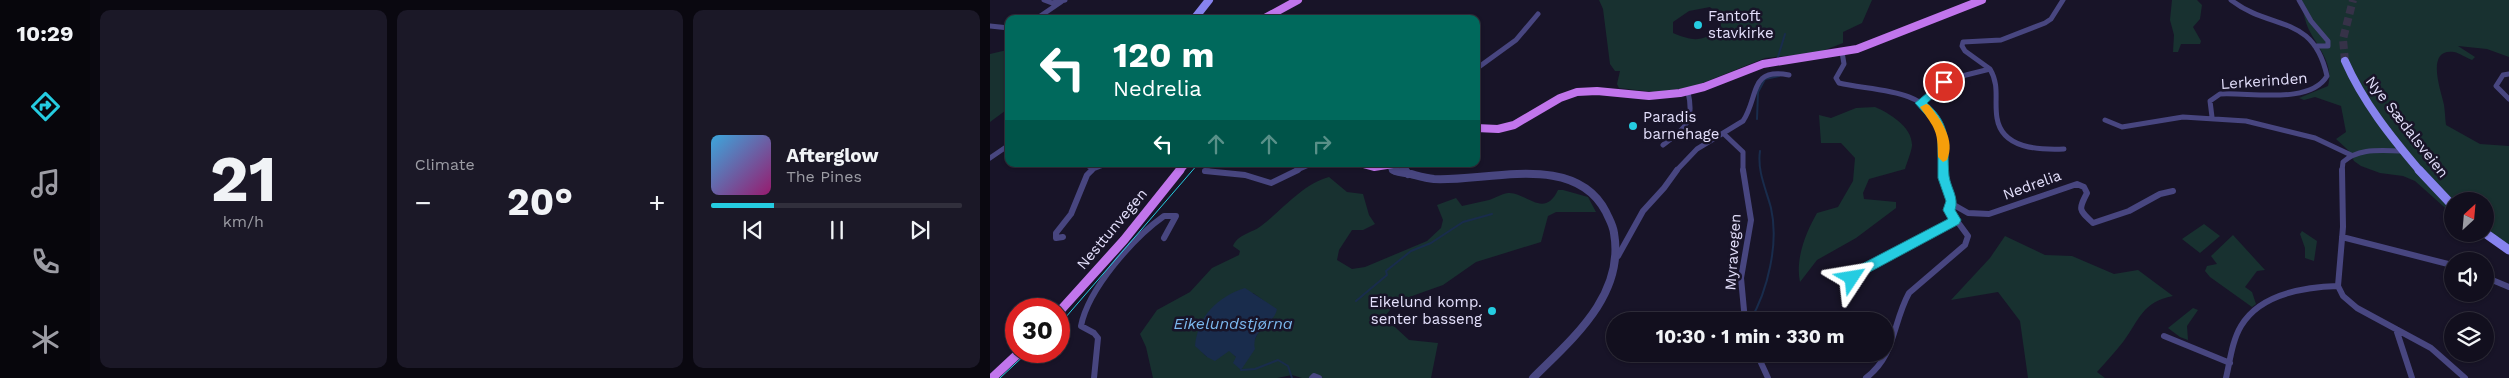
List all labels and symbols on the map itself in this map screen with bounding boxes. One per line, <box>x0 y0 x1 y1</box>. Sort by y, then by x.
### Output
place label: Fantoft stavkirke <box>1708 7 1774 42</box>
marker: Fantoft stavkirke <box>1692 19 1704 31</box>
pin <box>1923 61 1965 103</box>
street label: Lerkerinden <box>2220 69 2308 93</box>
street label: Nye Sædalsveien <box>2362 73 2452 181</box>
place label: Paradis barnehage <box>1643 108 1719 143</box>
marker: Paradis barnehage <box>1627 120 1639 132</box>
street label: Nedrelia <box>2000 166 2064 204</box>
street label: Nesttunvegen <box>1073 185 1151 273</box>
north arrow <box>2444 192 2494 242</box>
street label: Myravegen <box>1721 213 1745 291</box>
position arrow <box>1825 251 1877 303</box>
place label: Eikelund komp. senter basseng <box>1369 293 1482 328</box>
speed limit sign: 30 <box>1005 298 1070 363</box>
marker: Eikelund komp. senter basseng <box>1486 305 1498 317</box>
water label: Eikelundstjørna <box>1173 314 1293 333</box>

